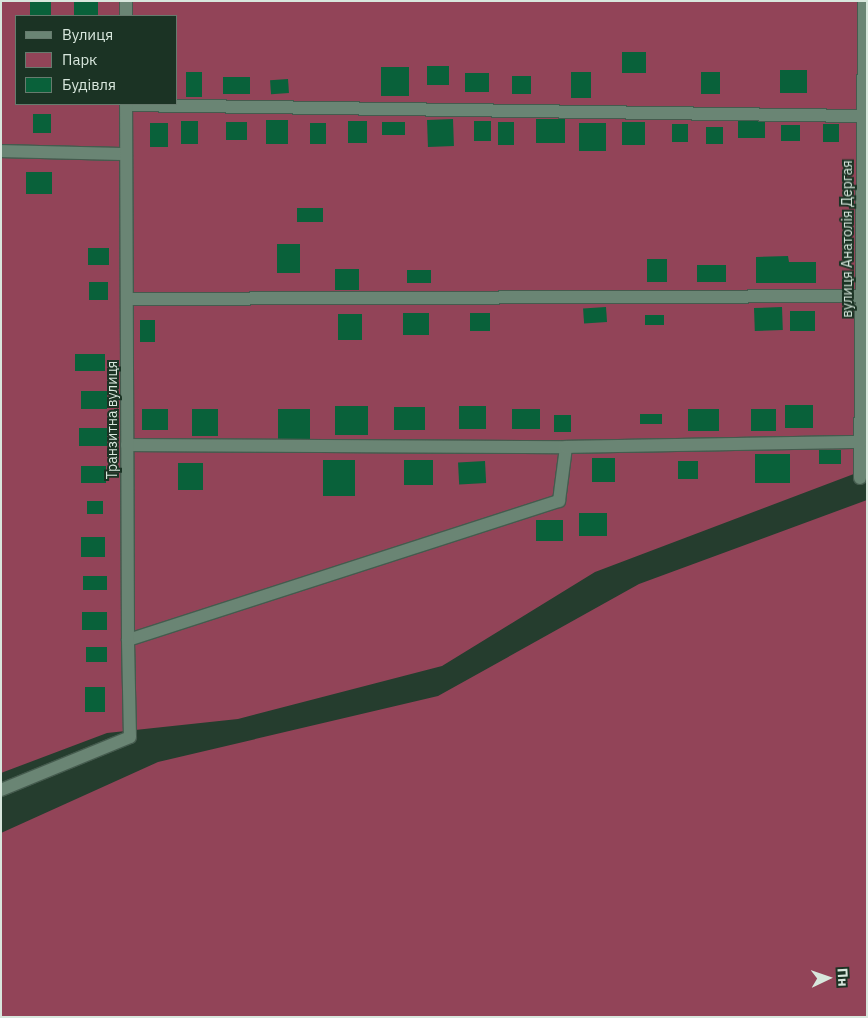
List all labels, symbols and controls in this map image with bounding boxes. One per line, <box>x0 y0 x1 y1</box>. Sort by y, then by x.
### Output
legend <box>15 15 178 105</box>
text: Вулиця <box>62 25 113 44</box>
text: Парк <box>62 50 97 69</box>
text: Будівля <box>62 75 116 94</box>
street label: вулиця Анатолія Дергая <box>839 160 855 318</box>
street label: Транзитна вулиця <box>104 361 120 479</box>
north arrow <box>803 953 853 1003</box>
text: Пн <box>834 968 852 987</box>

